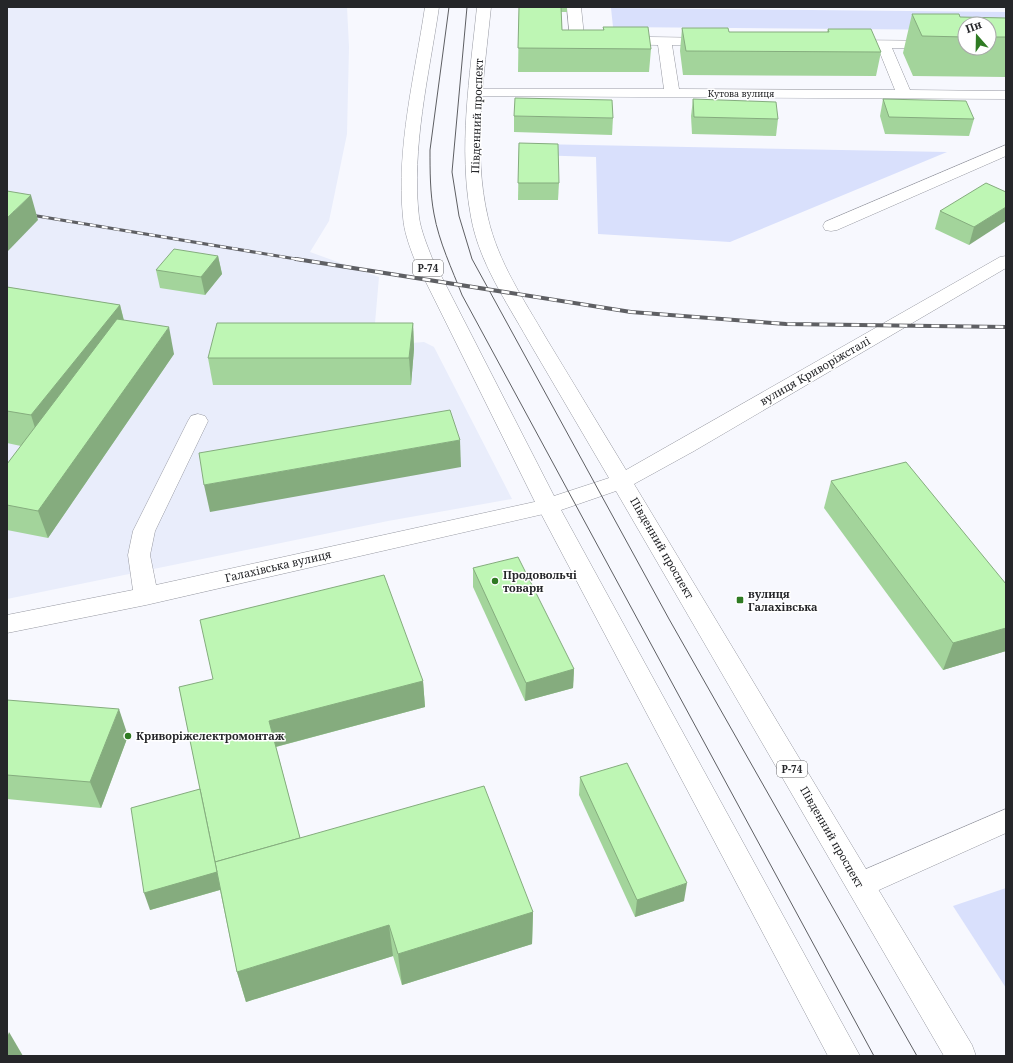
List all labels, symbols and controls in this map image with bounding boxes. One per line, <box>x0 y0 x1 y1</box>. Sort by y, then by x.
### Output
north arrow <box>957 16 997 56</box>
text: Пн <box>963 16 984 36</box>
street label: Південний проспект <box>467 58 486 174</box>
street label: Кутова вулиця <box>708 87 774 100</box>
road number: Р-74 <box>413 260 443 276</box>
street label: вулиця Криворіжсталі <box>757 333 873 408</box>
street label: Південний проспект <box>627 494 698 602</box>
street label: Галахівська вулиця <box>223 546 333 585</box>
place label: Продовольчі товари <box>503 567 577 595</box>
marker: Продовольчі товари <box>490 576 500 586</box>
place label: вулиця Галахівська <box>748 586 818 614</box>
marker: вулиця Галахівська <box>735 595 745 605</box>
place label: Криворіжелектромонтаж <box>136 728 285 743</box>
marker: Криворіжелектромонтаж <box>123 731 133 741</box>
road number: Р-74 <box>777 761 807 777</box>
street label: Південний проспект <box>797 783 868 891</box>

